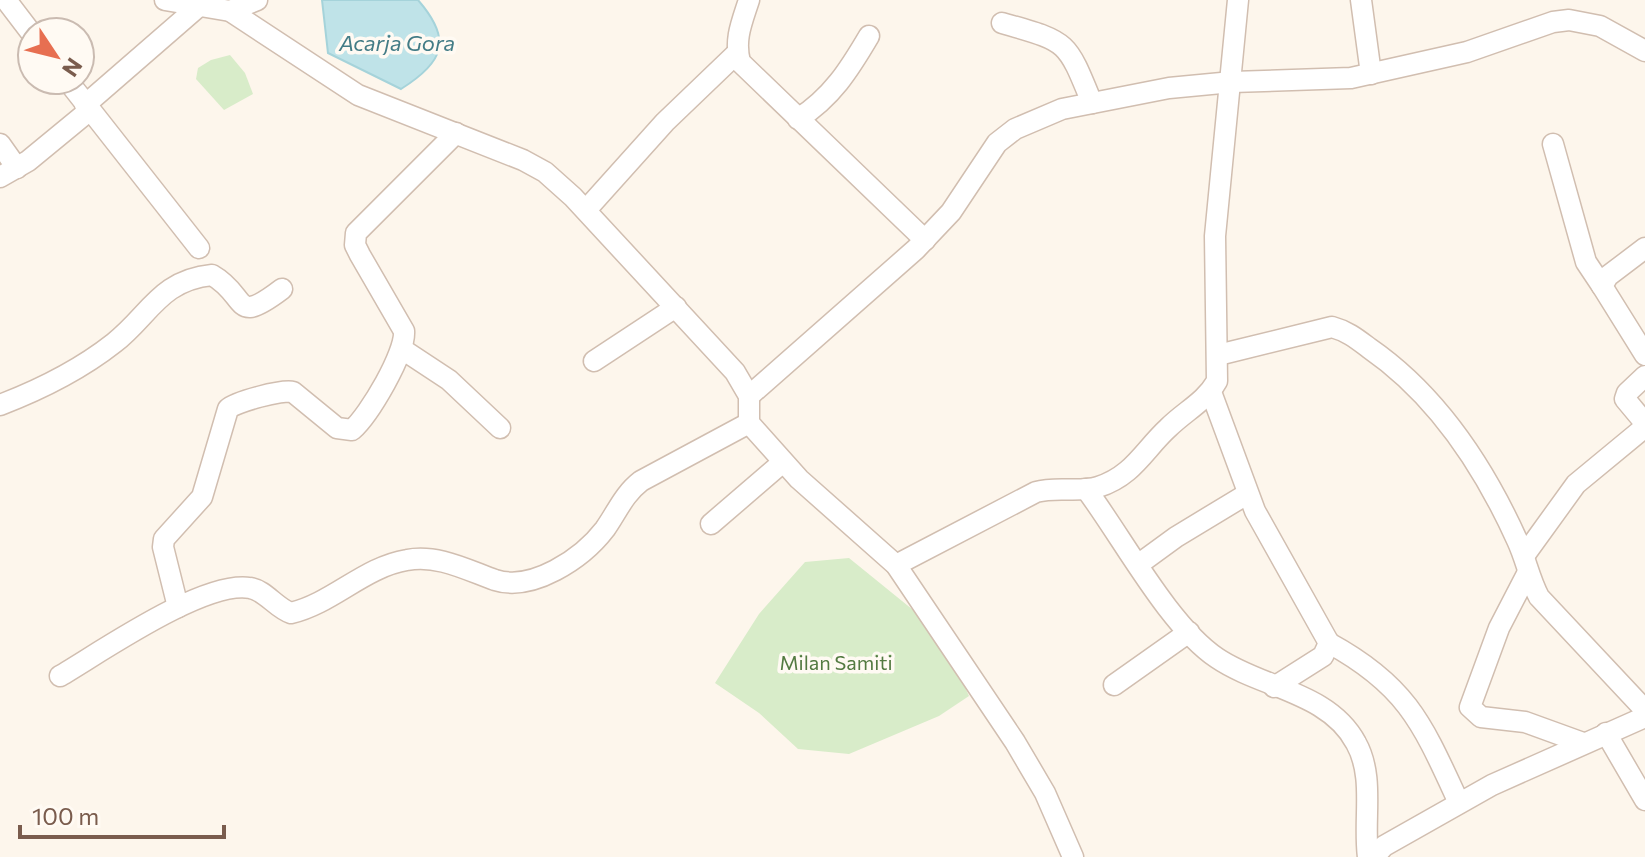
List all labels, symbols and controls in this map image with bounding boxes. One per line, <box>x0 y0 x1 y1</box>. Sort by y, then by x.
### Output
north arrow <box>16 16 96 96</box>
water label: Acarja Gora <box>338 29 455 56</box>
text: N <box>57 53 89 82</box>
park label: Milan Samiti <box>779 650 893 674</box>
scale bar <box>20 789 224 839</box>
text: 100 m <box>32 801 99 830</box>

